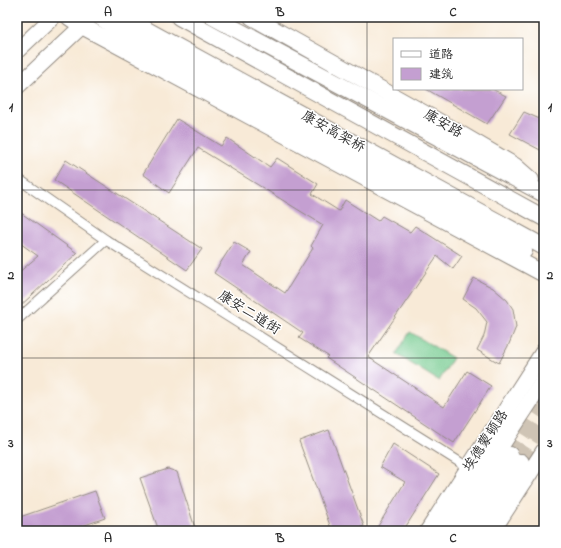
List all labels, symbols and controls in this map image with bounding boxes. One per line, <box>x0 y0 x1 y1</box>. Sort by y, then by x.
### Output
text: A <box>104 3 112 22</box>
text: B <box>275 3 285 22</box>
text: C <box>449 3 457 22</box>
legend <box>393 38 523 90</box>
text: 道路 <box>429 46 453 64</box>
text: 建筑 <box>429 66 453 84</box>
text: 1 <box>9 98 14 117</box>
text: 1 <box>548 98 553 117</box>
street label: 康安路 <box>420 104 466 144</box>
street label: 康安高架桥 <box>297 106 369 158</box>
text: 2 <box>7 266 15 285</box>
text: 2 <box>546 266 554 285</box>
street label: 康安二道街 <box>214 286 284 340</box>
street label: 埃德蒙顿路 <box>458 406 514 476</box>
text: 3 <box>7 434 14 453</box>
text: 3 <box>546 434 553 453</box>
text: A <box>104 529 112 548</box>
text: B <box>275 529 285 548</box>
text: C <box>449 529 457 548</box>

